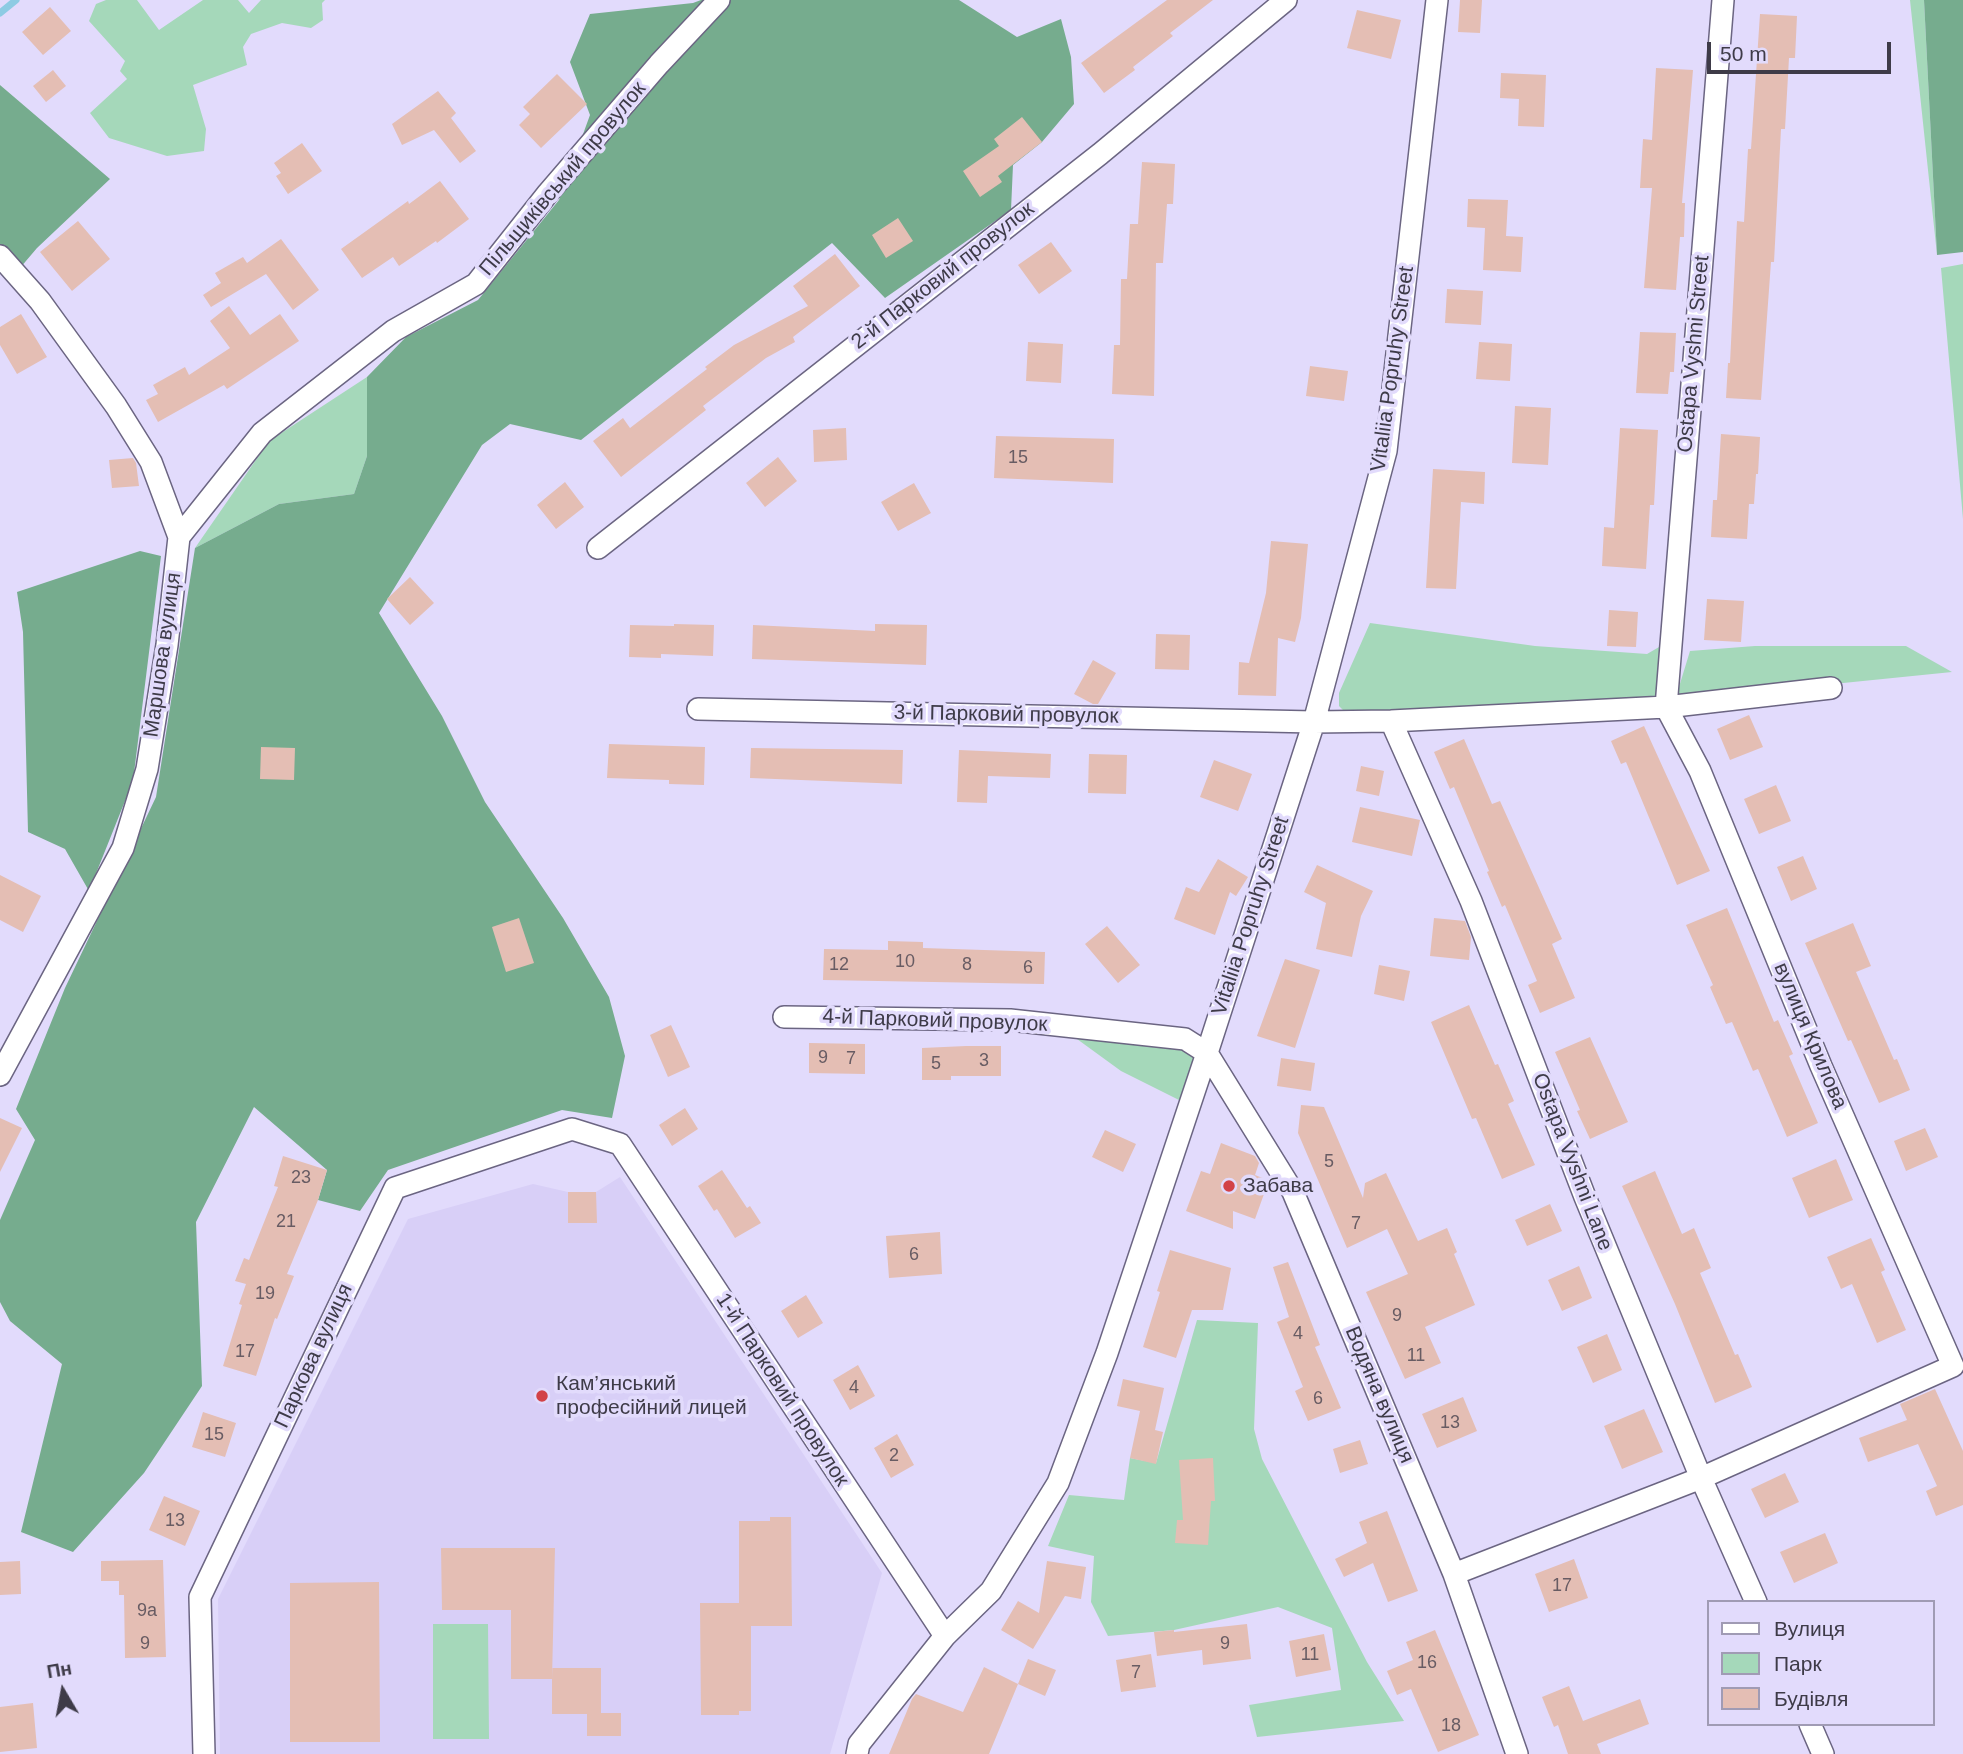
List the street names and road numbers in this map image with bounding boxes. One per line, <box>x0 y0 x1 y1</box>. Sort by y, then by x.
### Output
street label: Пільщиківський провулок <box>474 77 652 281</box>
street label: 2-й Парковий провулок <box>847 197 1039 355</box>
street label: Ostapa Vyshni Street <box>1673 254 1715 454</box>
street label: Vitaliia Popruhy Street <box>1366 265 1420 473</box>
street label: Маршова вулиця <box>139 571 187 739</box>
street label: 3-й Парковий провулок <box>893 700 1119 730</box>
street label: Vitaliia Popruhy Street <box>1207 813 1295 1019</box>
street label: вулиця Крилова <box>1768 959 1852 1113</box>
street label: 4-й Парковий провулок <box>822 1004 1048 1038</box>
street label: Ostapa Vyshni Lane <box>1526 1070 1618 1254</box>
street label: Паркова вулиця <box>270 1280 358 1432</box>
street label: 1-й Парковий провулок <box>710 1289 854 1491</box>
street label: Водяна вулиця <box>1339 1323 1419 1467</box>

